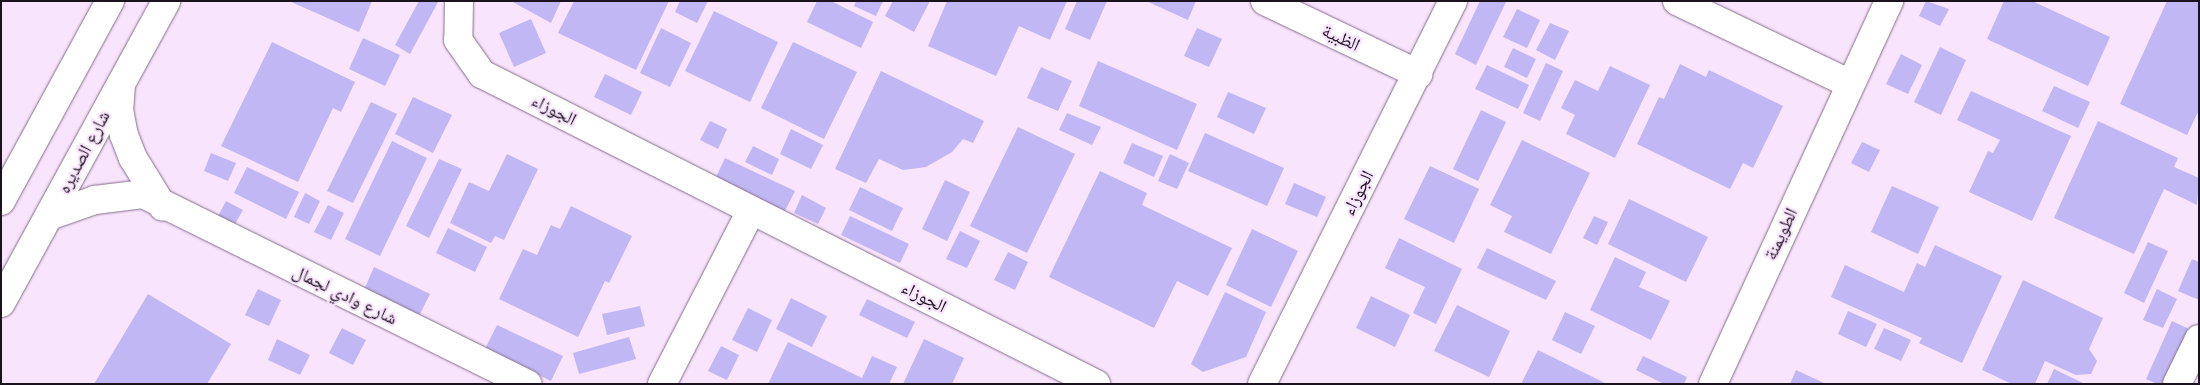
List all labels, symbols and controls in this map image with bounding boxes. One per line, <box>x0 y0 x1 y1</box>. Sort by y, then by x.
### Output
street label: الظبية <box>1319 20 1363 56</box>
street label: الجوزاء <box>528 90 580 130</box>
street label: شارع الصديره <box>53 107 115 197</box>
street label: الجوزاء <box>1338 167 1378 219</box>
street label: الطويمنة <box>1760 205 1802 263</box>
street label: شارع وادي لجمال <box>289 260 401 330</box>
street label: الجوزاء <box>898 277 950 317</box>

